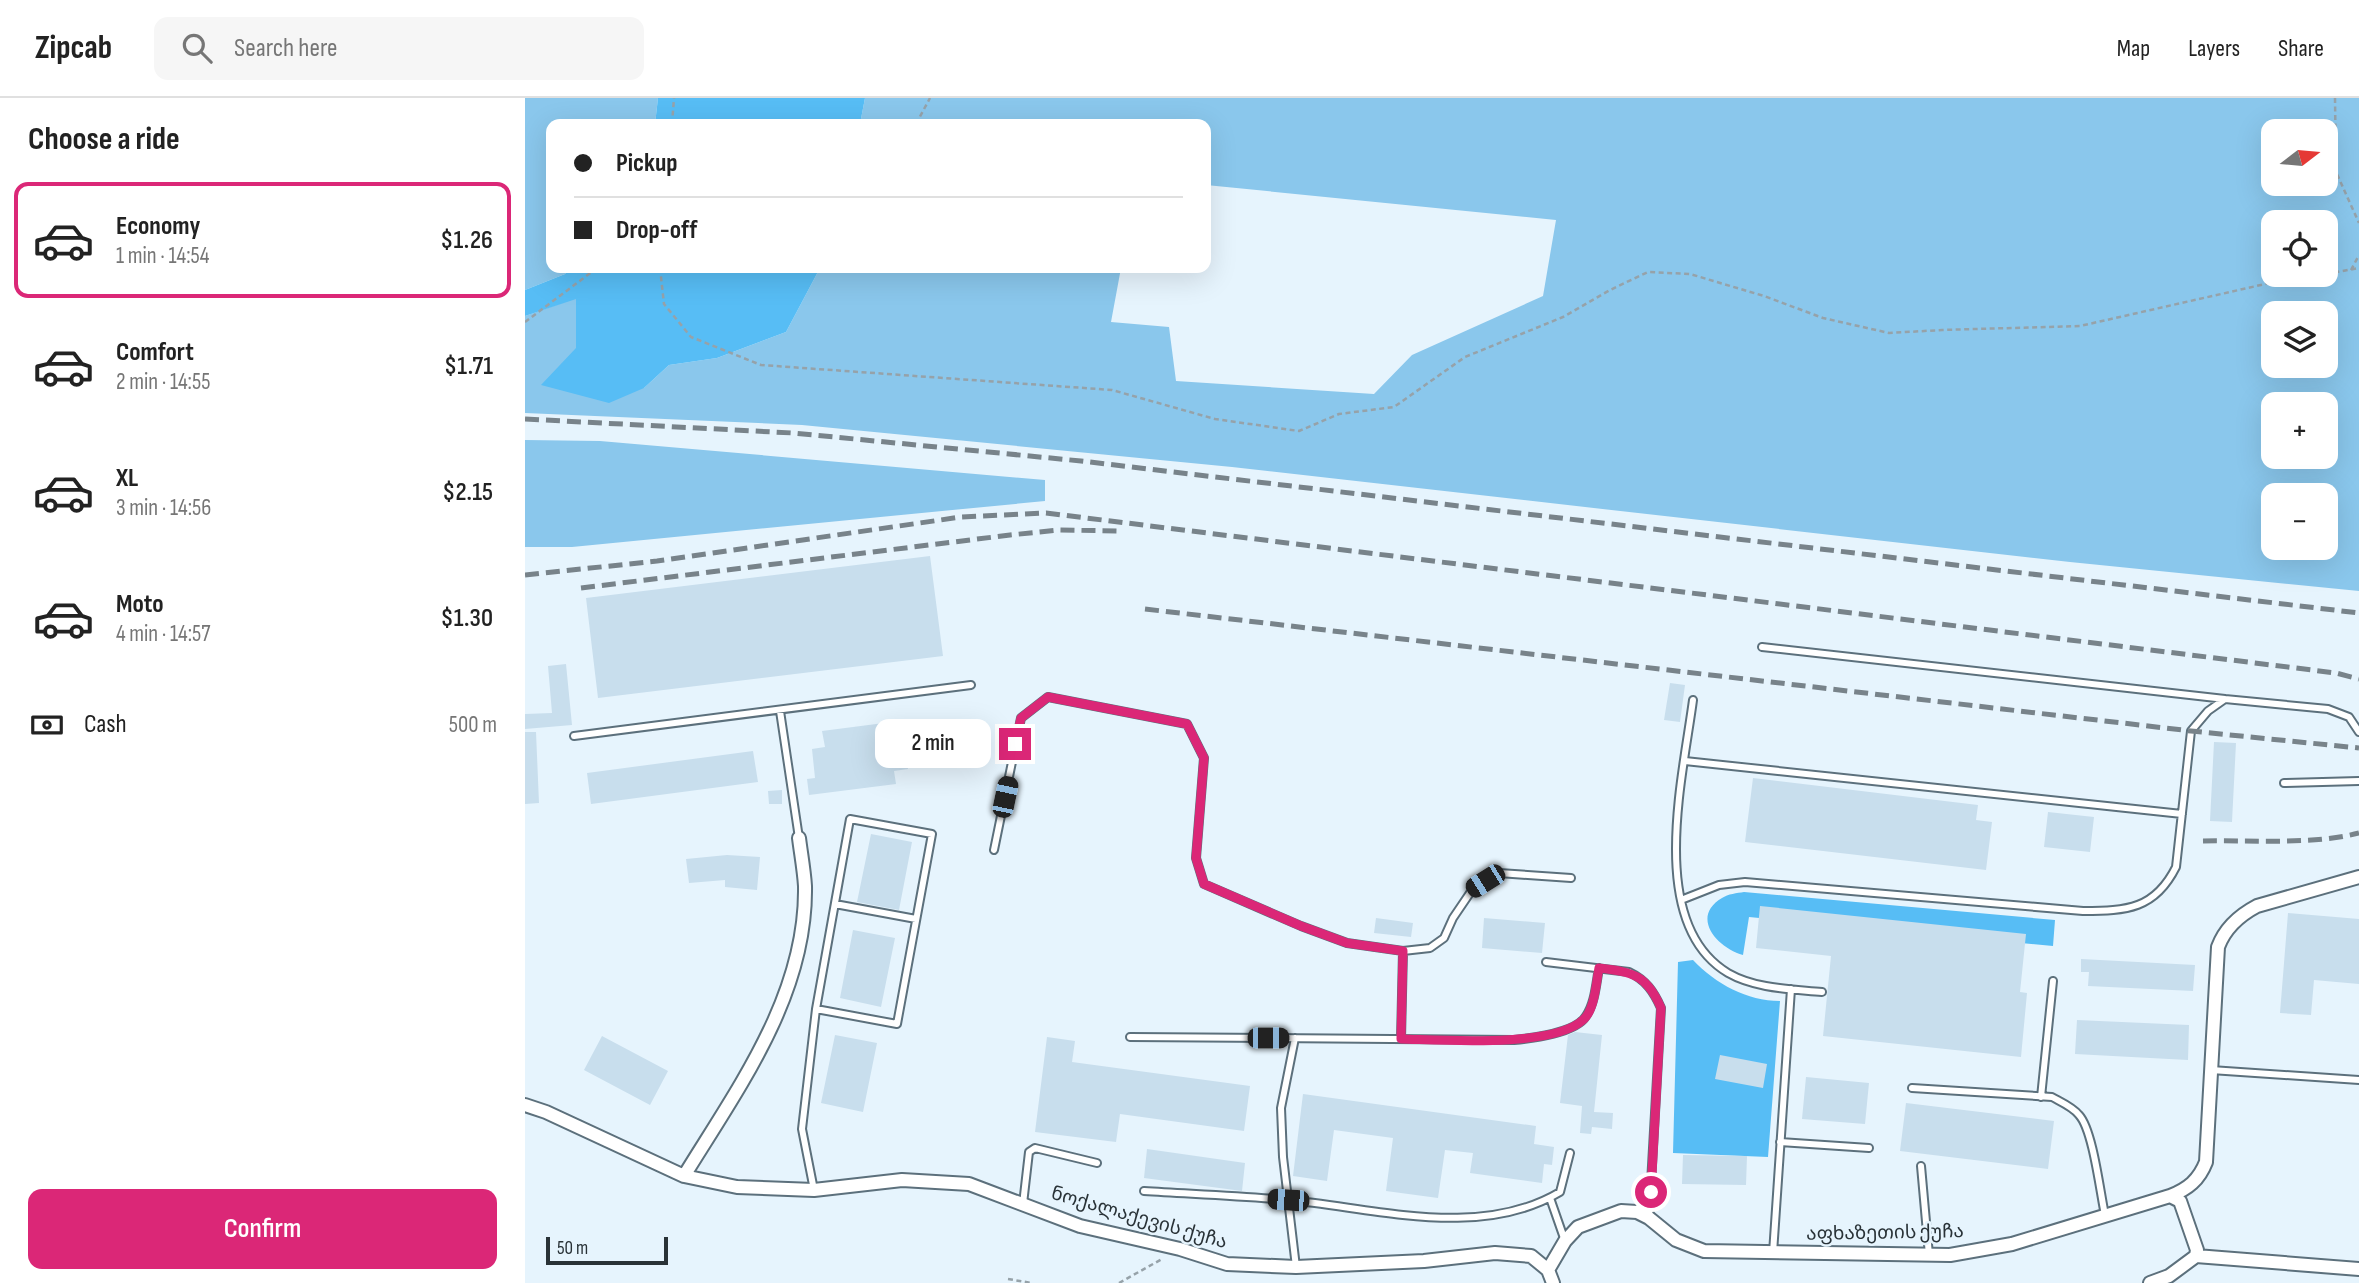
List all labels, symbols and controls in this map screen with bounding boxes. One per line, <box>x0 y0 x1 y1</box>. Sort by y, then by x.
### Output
search box <box>154 17 644 80</box>
text: Zipcab <box>35 28 112 68</box>
icon: search <box>178 29 216 67</box>
text: Search here <box>234 33 337 64</box>
text: Map <box>2117 34 2150 63</box>
text: Layers <box>2188 34 2240 63</box>
text: Share <box>2278 34 2324 63</box>
north arrow <box>2261 119 2338 196</box>
map controls <box>2261 119 2338 560</box>
text: Choose a ride <box>28 120 180 159</box>
text: Pickup <box>616 148 678 179</box>
icon: car <box>32 209 95 272</box>
button: locate <box>2261 210 2338 287</box>
text: Economy <box>116 211 200 242</box>
text: Drop-off <box>616 215 697 246</box>
text: $1.26 <box>440 225 493 256</box>
text: 1 min · 14:54 <box>116 242 209 270</box>
button: layers <box>2261 301 2338 378</box>
icon: car <box>32 335 95 398</box>
text: Comfort <box>116 337 194 368</box>
text: $1.71 <box>444 351 493 382</box>
text: 2 min · 14:55 <box>116 368 210 396</box>
button: + <box>2261 392 2338 469</box>
icon: car <box>32 461 95 524</box>
text: XL <box>116 463 138 494</box>
text: $2.15 <box>442 477 493 508</box>
button: − <box>2261 483 2338 560</box>
text: 3 min · 14:56 <box>116 494 211 522</box>
icon: car <box>32 587 95 650</box>
text: Moto <box>116 589 164 620</box>
text: $1.30 <box>441 603 493 634</box>
text: 4 min · 14:57 <box>116 620 210 648</box>
icon: cash <box>28 706 66 744</box>
text: Cash <box>84 709 127 740</box>
text: 500 m <box>449 711 497 739</box>
callout: 2 min <box>875 720 991 768</box>
route end <box>999 728 1031 760</box>
text: 2 min <box>911 729 955 757</box>
car <box>991 774 1020 820</box>
car <box>1462 861 1509 901</box>
car <box>1248 1028 1290 1049</box>
route start <box>1635 1176 1667 1208</box>
street label: ნოქალაქევის ქუჩა <box>1048 1182 1230 1254</box>
car <box>1267 1188 1310 1212</box>
button: Confirm <box>28 1189 497 1269</box>
street label: აფხაზეთის ქუჩა <box>1806 1220 1964 1246</box>
scale bar <box>546 1234 669 1266</box>
text: 50 m <box>557 1237 588 1260</box>

